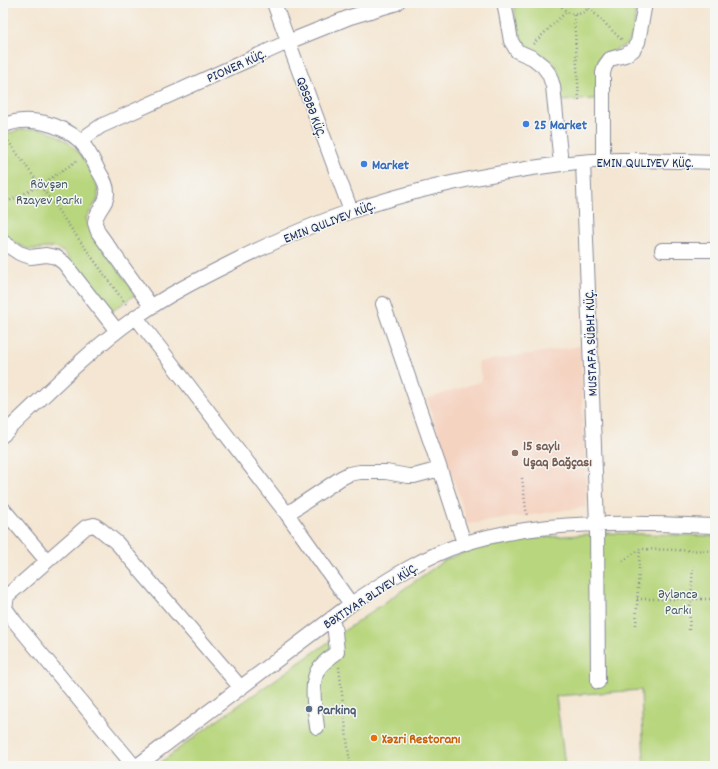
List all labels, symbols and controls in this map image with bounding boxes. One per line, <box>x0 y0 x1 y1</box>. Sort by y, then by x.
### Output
street label: PIONER KÜÇ. <box>204 45 270 89</box>
street label: QƏSƏBƏ KÜÇ. <box>290 74 330 141</box>
place label: 25 Market <box>534 116 588 136</box>
marker: 25 Market <box>521 119 531 129</box>
street label: EMIN QULIYEV KÜÇ. <box>596 154 694 174</box>
place label: Market <box>372 156 410 176</box>
marker: Market <box>359 159 369 169</box>
park label: Rövşən Rzayev Parkı <box>16 175 82 211</box>
street label: EMIN QULIYEV KÜÇ. <box>281 196 379 250</box>
street label: MUSTAFA SÜBHI KÜÇ. <box>580 289 604 397</box>
place label: 15 saylı Uşaq Bağçası <box>523 437 592 473</box>
marker: 15 saylı Uşaq Bağçası <box>510 448 520 458</box>
street label: BƏXTIYAR ƏLIYEV KÜÇ. <box>320 559 422 635</box>
park label: Əyləncə Parkı <box>659 585 698 621</box>
place label: Parkinq <box>317 701 356 721</box>
marker: Parkinq <box>304 704 314 714</box>
place label: Xəzri Restoranı <box>382 730 461 750</box>
marker: Xəzri Restoranı <box>369 733 379 743</box>

